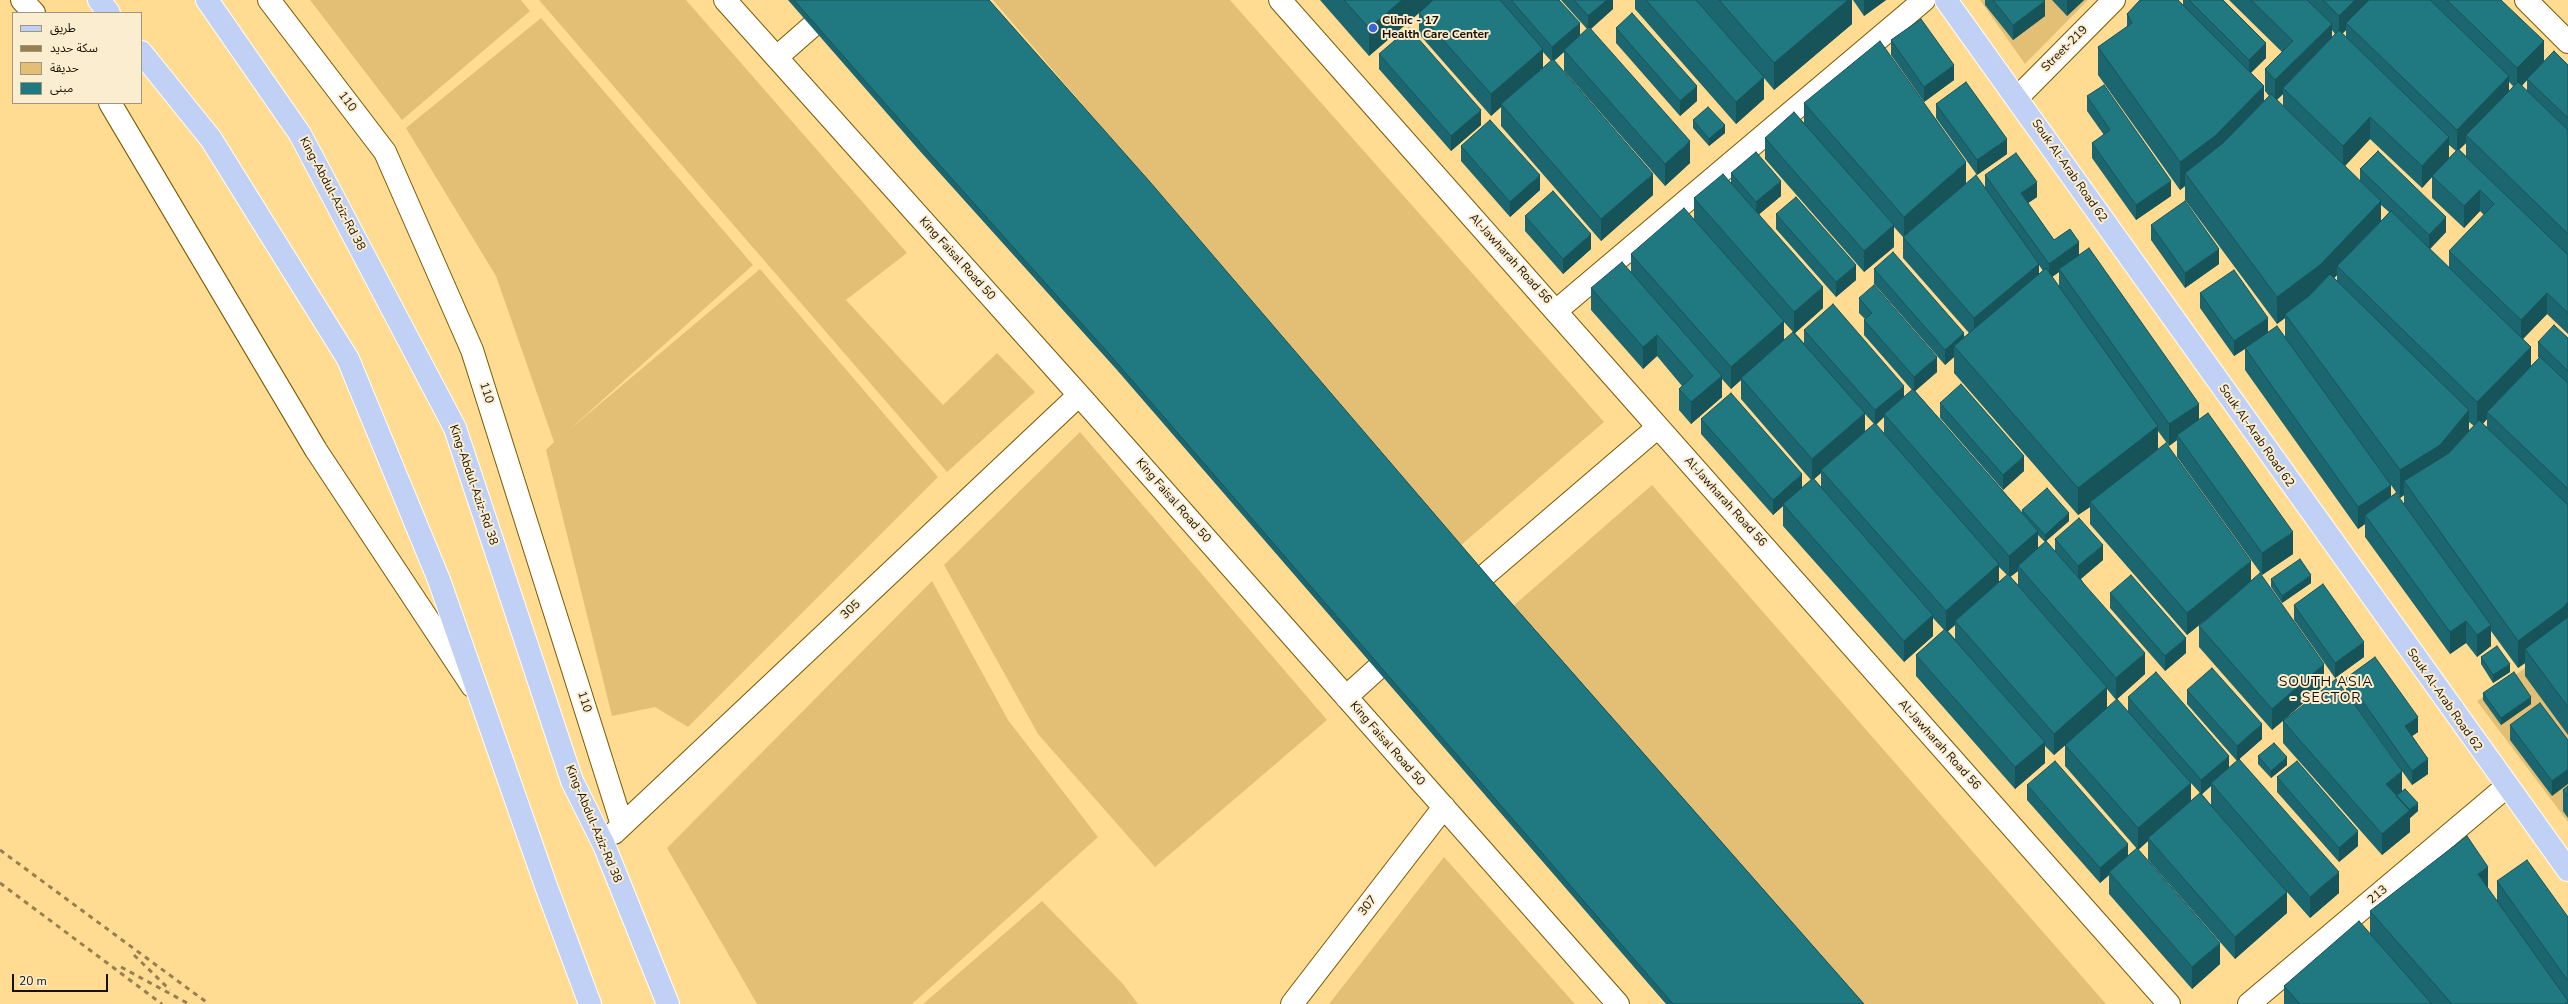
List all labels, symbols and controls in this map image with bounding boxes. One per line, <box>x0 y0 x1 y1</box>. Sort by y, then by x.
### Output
legend <box>12 12 142 104</box>
place label: Clinic - 17 Health Care Center <box>1382 14 1489 42</box>
text: طريق <box>50 20 76 36</box>
marker: Clinic - 17 Health Care Center <box>1367 22 1379 34</box>
street label: Street-219 <box>2039 23 2091 75</box>
text: سكة حديد <box>50 40 98 56</box>
text: حديقة <box>50 60 79 76</box>
text: مبنى <box>50 80 73 96</box>
street label: 110 <box>335 89 359 115</box>
street label: Souk Al-Arab Road 62 <box>2028 117 2110 225</box>
street label: King-Abdul-Aziz-Rd 38 <box>296 135 368 253</box>
street label: Al-Jawharah Road 56 <box>1466 211 1554 307</box>
street label: King Faisal Road 50 <box>916 214 998 304</box>
street label: 110 <box>476 381 496 405</box>
street label: Souk Al-Arab Road 62 <box>2215 382 2297 490</box>
street label: King-Abdul-Aziz-Rd 38 <box>446 423 500 547</box>
street label: Al-Jawharah Road 56 <box>1681 454 1769 550</box>
street label: King Faisal Road 50 <box>1133 456 1213 546</box>
street label: 305 <box>838 597 864 623</box>
street label: Souk Al-Arab Road 62 <box>2403 646 2485 754</box>
district label: SOUTH ASIA - SECTOR <box>2279 675 2373 708</box>
street label: 110 <box>574 690 594 714</box>
street label: Al-Jawharah Road 56 <box>1895 697 1983 793</box>
street label: King Faisal Road 50 <box>1347 699 1427 789</box>
street label: King-Abdul-Aziz-Rd 38 <box>562 763 624 885</box>
street label: 213 <box>2365 883 2391 907</box>
street label: 307 <box>1356 893 1380 919</box>
scale bar <box>14 966 110 992</box>
text: 20 m <box>19 973 47 989</box>

